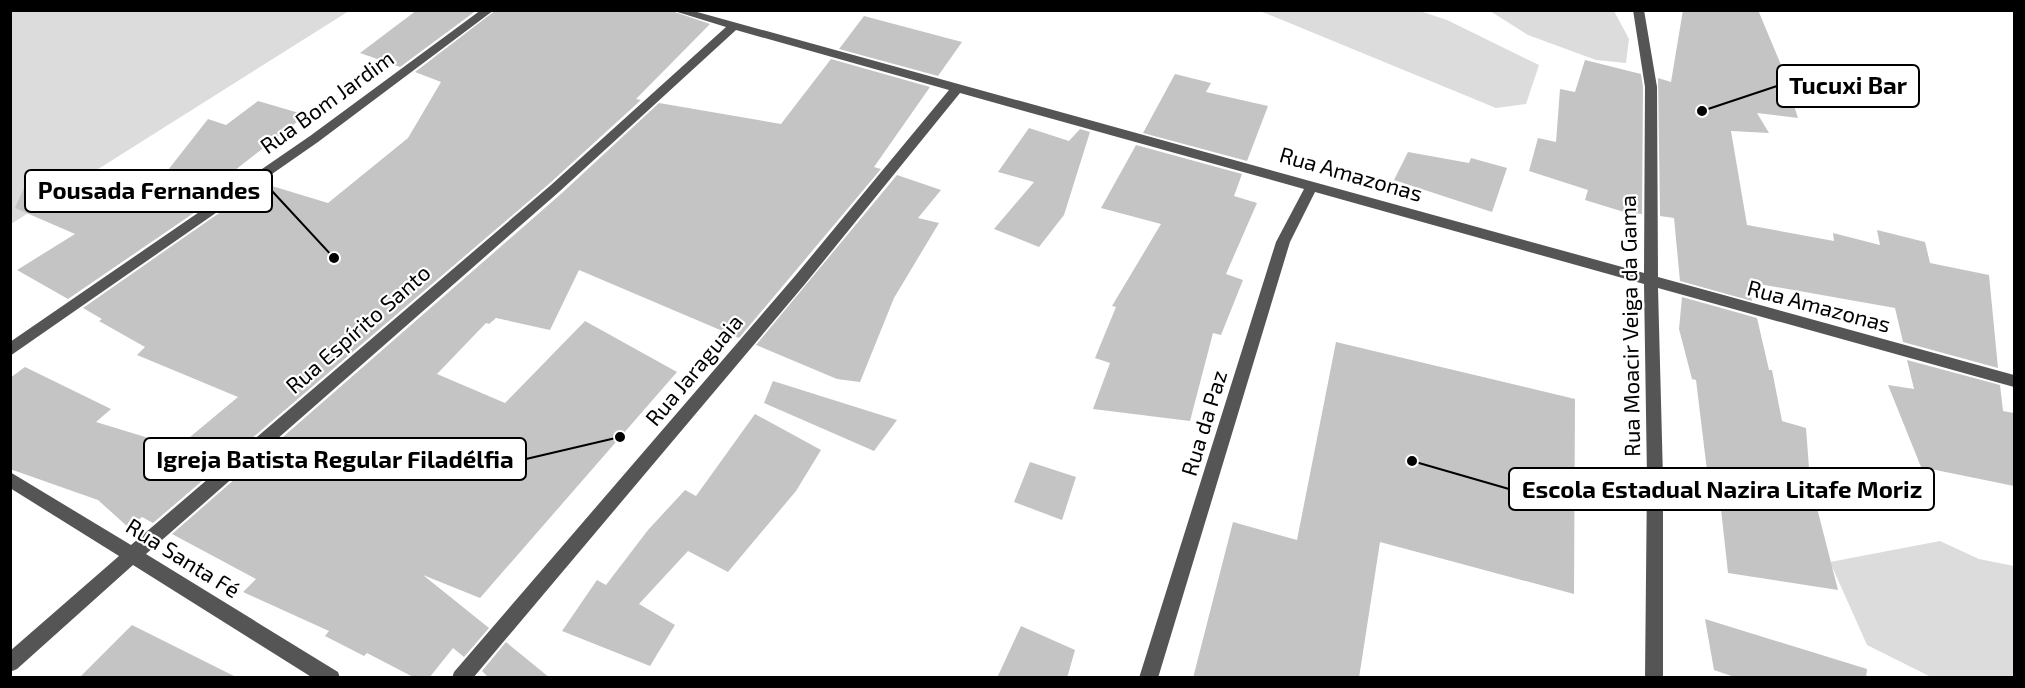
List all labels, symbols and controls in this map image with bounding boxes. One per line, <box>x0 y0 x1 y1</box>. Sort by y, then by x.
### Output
street label: Rua Bom Jardim <box>255 44 398 158</box>
callout: Tucuxi Bar <box>1777 65 1919 107</box>
text: Tucuxi Bar <box>1789 70 1908 99</box>
street label: Rua Amazonas <box>1277 140 1426 206</box>
callout: Pousada Fernandes <box>25 170 272 212</box>
text: Pousada Fernandes <box>38 175 260 204</box>
street label: Rua Moacir Veiga da Gama <box>1614 195 1644 457</box>
street label: Rua Espírito Santo <box>280 258 435 398</box>
street label: Rua Amazonas <box>1745 273 1894 337</box>
street label: Rua Jaraguaia <box>639 308 747 430</box>
street label: Rua da Paz <box>1175 367 1231 479</box>
callout: Igreja Batista Regular Filadélfia <box>144 438 526 480</box>
text: Igreja Batista Regular Filadélfia <box>156 444 514 473</box>
callout: Escola Estadual Nazira Litafe Moriz <box>1509 468 1934 510</box>
text: Escola Estadual Nazira Litafe Moriz <box>1522 474 1922 503</box>
street label: Rua Santa Fé <box>122 512 245 602</box>

